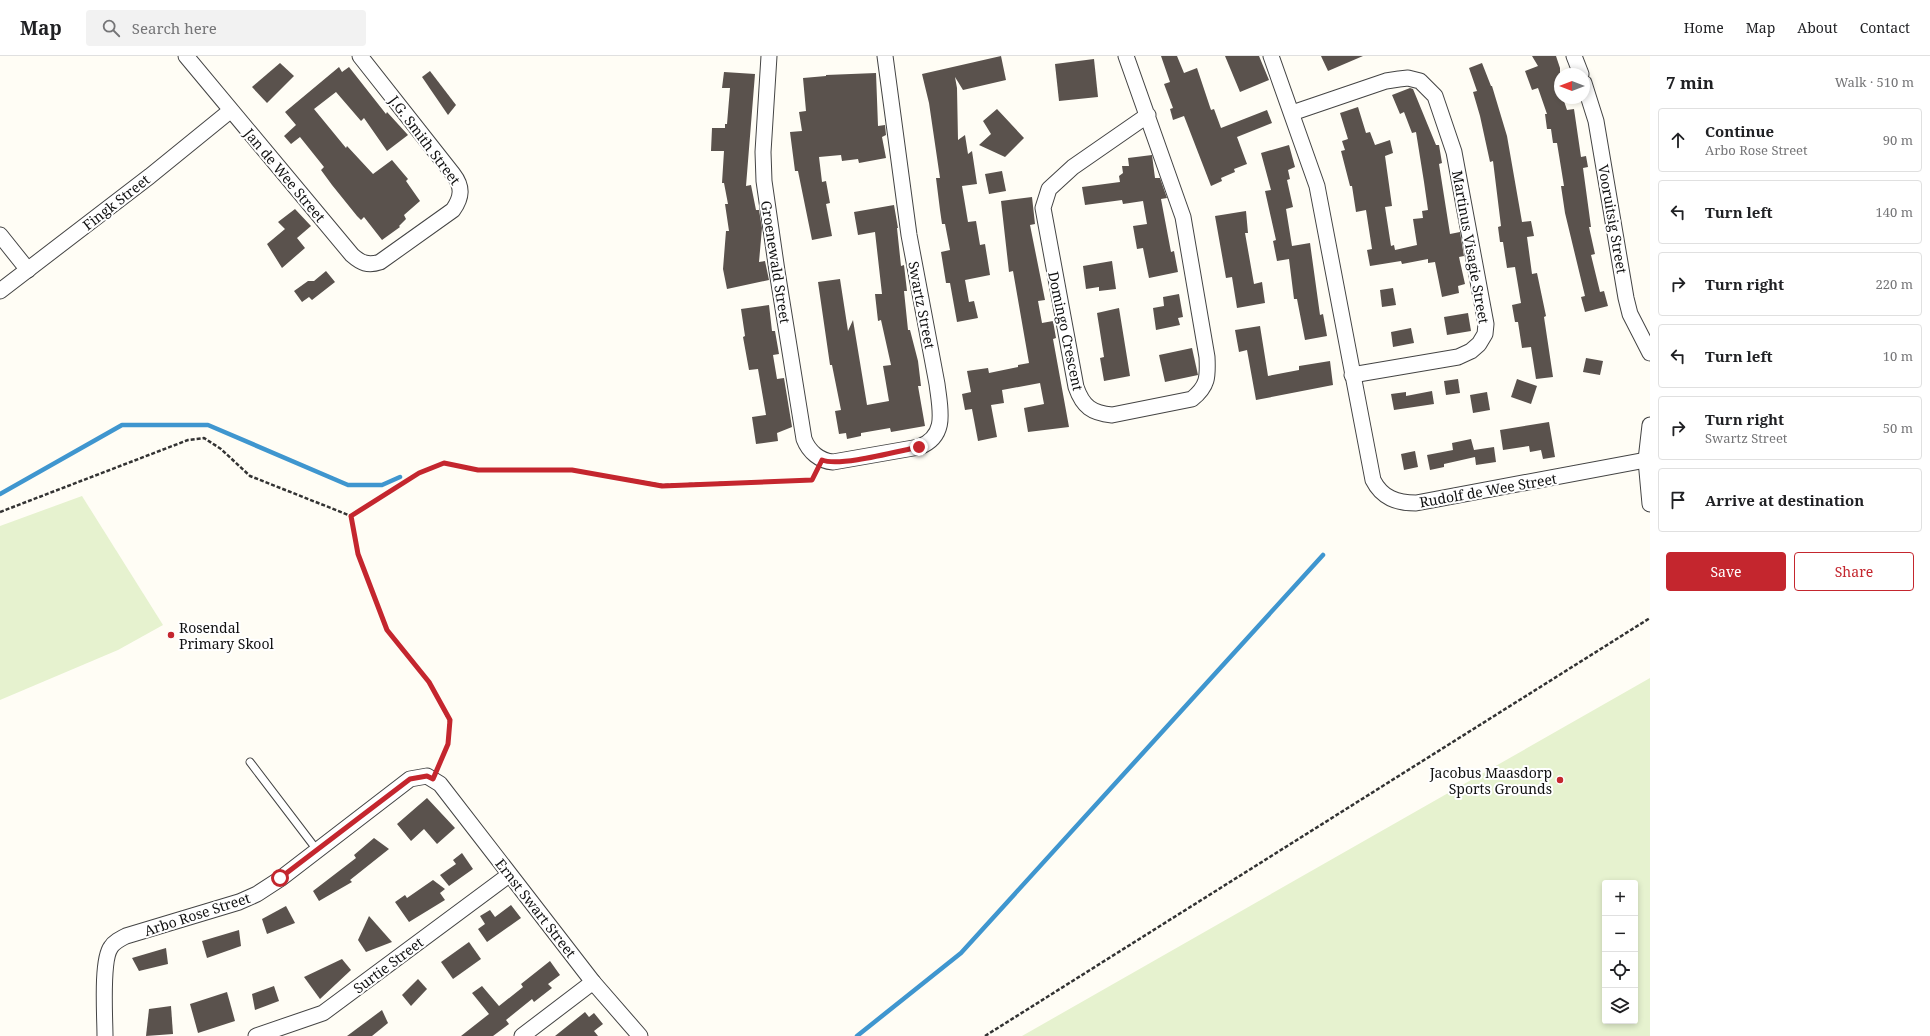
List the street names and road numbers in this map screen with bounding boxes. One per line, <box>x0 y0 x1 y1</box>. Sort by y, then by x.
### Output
street label: J.G. Smith Street <box>385 91 465 189</box>
street label: Jan de Wee Street <box>240 123 330 226</box>
street label: Vooruitsig Street <box>1594 163 1632 275</box>
street label: Martinus Visagie Street <box>1448 169 1494 325</box>
street label: Fingk Street <box>79 170 153 234</box>
street label: Groenewald Street <box>757 199 795 325</box>
street label: Swartz Street <box>904 260 940 350</box>
street label: Domingo Crescent <box>1044 270 1088 393</box>
street label: Rudolf de Wee Street <box>1418 469 1558 511</box>
street label: Ernst Swart Street <box>491 855 581 962</box>
street label: Arbo Rose Street <box>142 888 253 940</box>
street label: Surtie Street <box>349 932 427 997</box>

